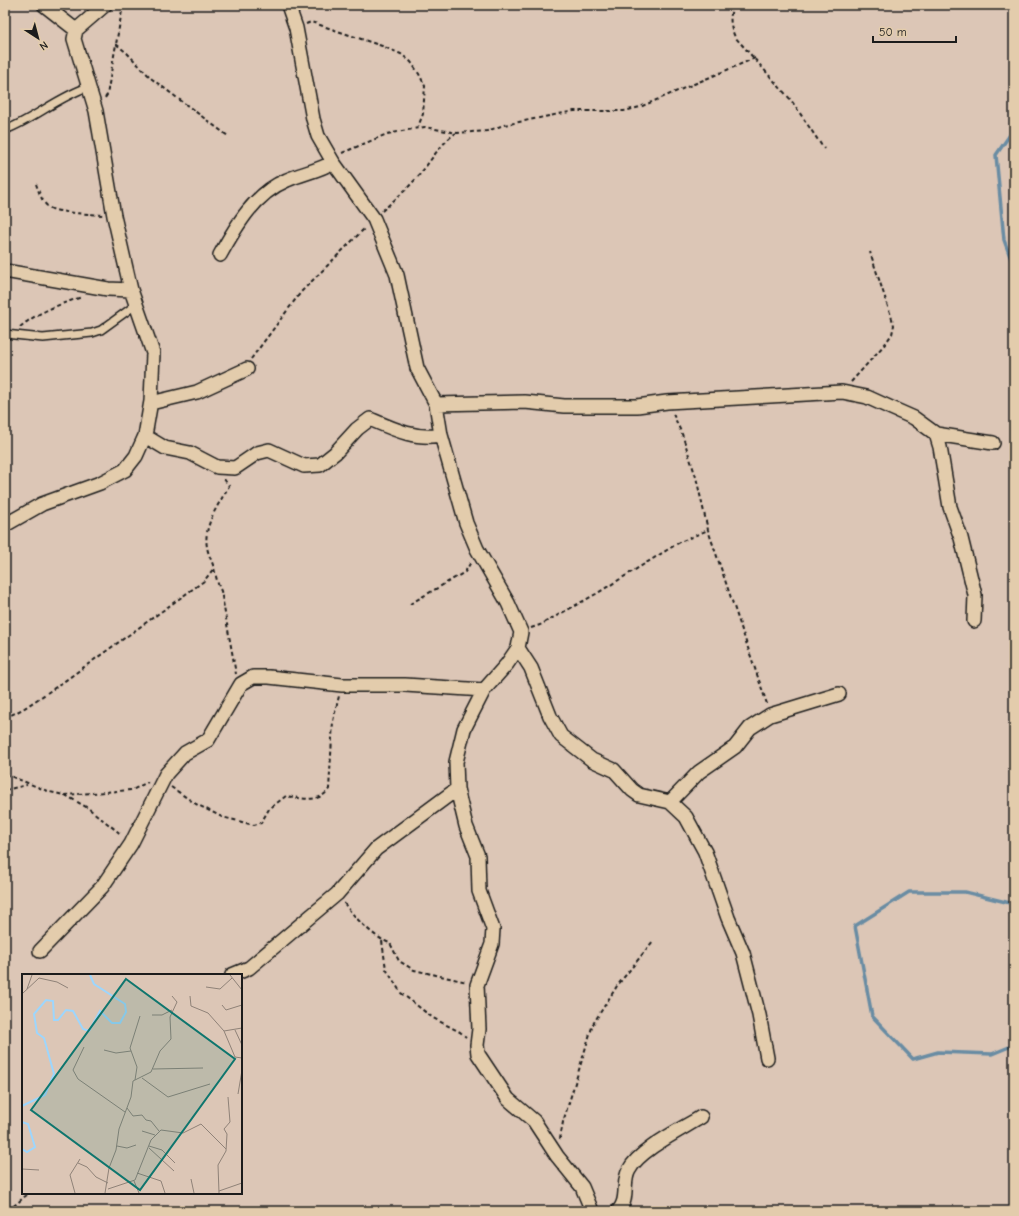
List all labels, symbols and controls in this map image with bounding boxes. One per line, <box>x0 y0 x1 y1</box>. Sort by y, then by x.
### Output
north arrow <box>18 18 58 58</box>
scale bar <box>873 18 956 44</box>
text: 50 m <box>879 25 907 39</box>
text: N <box>37 38 50 53</box>
inset map <box>22 974 242 1194</box>

